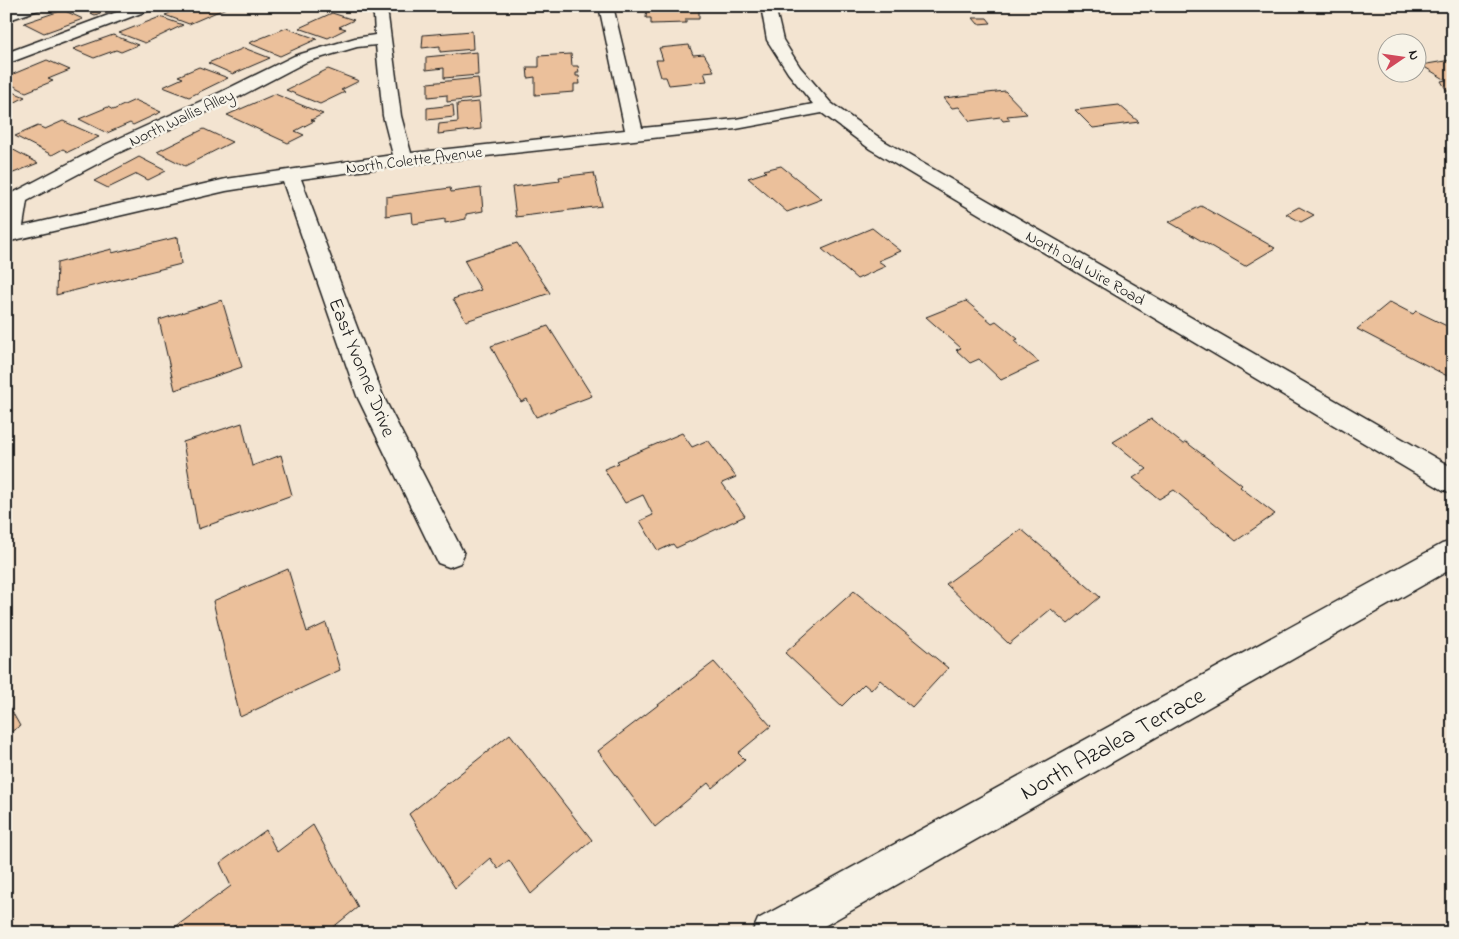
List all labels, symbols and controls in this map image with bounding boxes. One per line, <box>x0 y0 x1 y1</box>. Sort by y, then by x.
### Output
north arrow <box>1376 32 1426 82</box>
text: N <box>1402 48 1424 62</box>
street label: North Wallis Alley <box>125 84 239 154</box>
street label: North Colette Avenue <box>345 141 485 181</box>
street label: North Old Wire Road <box>1021 225 1149 313</box>
street label: East Yvonne Drive <box>320 294 402 442</box>
street label: North Azalea Terrace <box>1014 680 1212 811</box>

